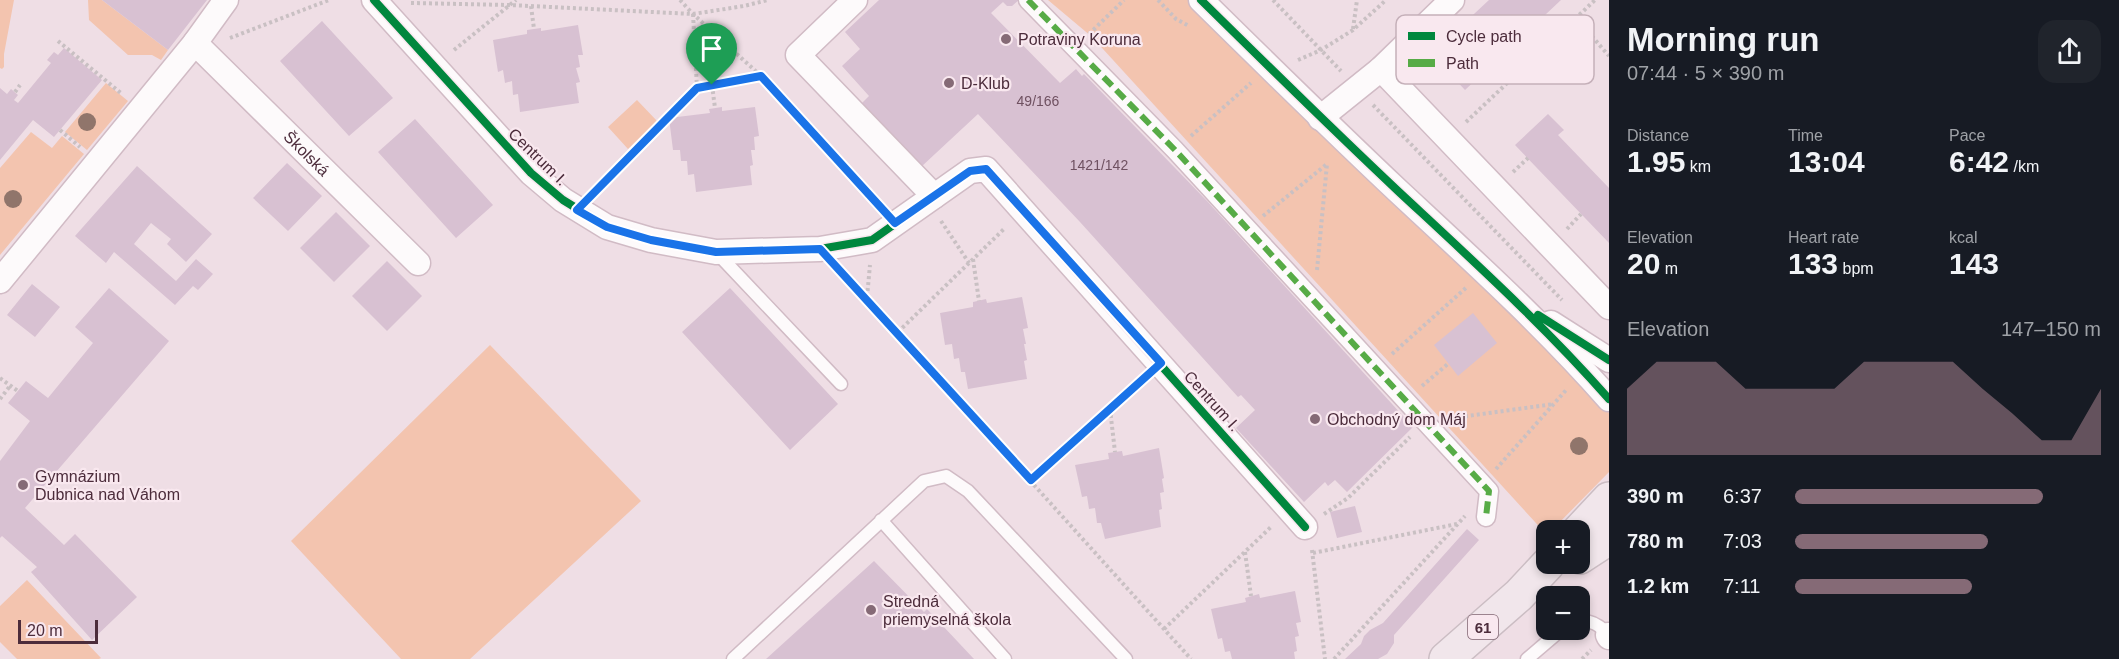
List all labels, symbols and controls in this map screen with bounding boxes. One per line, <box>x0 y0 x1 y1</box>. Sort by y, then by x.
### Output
legend <box>1396 15 1594 84</box>
button: share <box>2038 20 2101 83</box>
text: Morning run <box>1627 21 1819 58</box>
pin <box>686 23 737 85</box>
text: Cycle path <box>1446 28 1522 45</box>
place label: Potraviny Koruna <box>1018 31 1141 48</box>
icon: arrive <box>695 32 728 65</box>
marker: Potraviny Koruna <box>999 32 1013 46</box>
text: Path <box>1446 55 1479 72</box>
text: 07:44 · 5 × 390 m <box>1627 62 1784 84</box>
place label: D-Klub <box>961 75 1010 92</box>
marker: D-Klub <box>942 76 956 90</box>
house number: 49/166 <box>1017 93 1060 109</box>
street label: Centrum I. <box>505 125 571 189</box>
street label: Školská <box>281 127 333 179</box>
text: Distance <box>1627 127 1689 144</box>
text: Time <box>1788 127 1823 144</box>
text: Pace <box>1949 127 1985 144</box>
text: 1.95 <box>1627 145 1685 178</box>
text: 13:04 <box>1788 145 1865 178</box>
text: 6:42 <box>1949 145 2009 178</box>
house number: 1421/142 <box>1070 157 1128 173</box>
text: km <box>1685 158 1711 175</box>
text: /km <box>2009 158 2039 175</box>
text: Elevation <box>1627 229 1693 246</box>
text: Heart rate <box>1788 229 1859 246</box>
text: kcal <box>1949 229 1977 246</box>
text: 20 <box>1627 247 1660 280</box>
text: 133 <box>1788 247 1838 280</box>
text: 143 <box>1949 247 1999 280</box>
text: m <box>1660 260 1678 277</box>
text: bpm <box>1838 260 1874 277</box>
text: Elevation <box>1627 318 1709 340</box>
text: 147–150 m <box>2001 318 2101 340</box>
street label: Centrum I. <box>1181 368 1243 434</box>
place label: Obchodný dom Máj <box>1327 411 1466 428</box>
marker: Obchodný dom Máj <box>1308 412 1322 426</box>
place label: Gymnázium Dubnica nad Váhom <box>35 468 180 503</box>
marker: Gymnázium Dubnica nad Váhom <box>16 478 30 492</box>
text: 390 m <box>1627 485 1684 507</box>
text: 6:37 <box>1723 485 1762 507</box>
map controls <box>1536 520 1590 640</box>
button: + <box>1536 520 1590 574</box>
text: 780 m <box>1627 530 1684 552</box>
text: 7:03 <box>1723 530 1762 552</box>
text: 1.2 km <box>1627 575 1689 597</box>
text: 7:11 <box>1723 575 1760 597</box>
button: − <box>1536 586 1590 640</box>
place label: Stredná priemyselná škola <box>883 593 1011 628</box>
marker: Stredná priemyselná škola <box>864 603 878 617</box>
road number: 61 <box>1468 615 1498 639</box>
scale bar <box>18 617 98 644</box>
text: 20 m <box>27 622 63 639</box>

